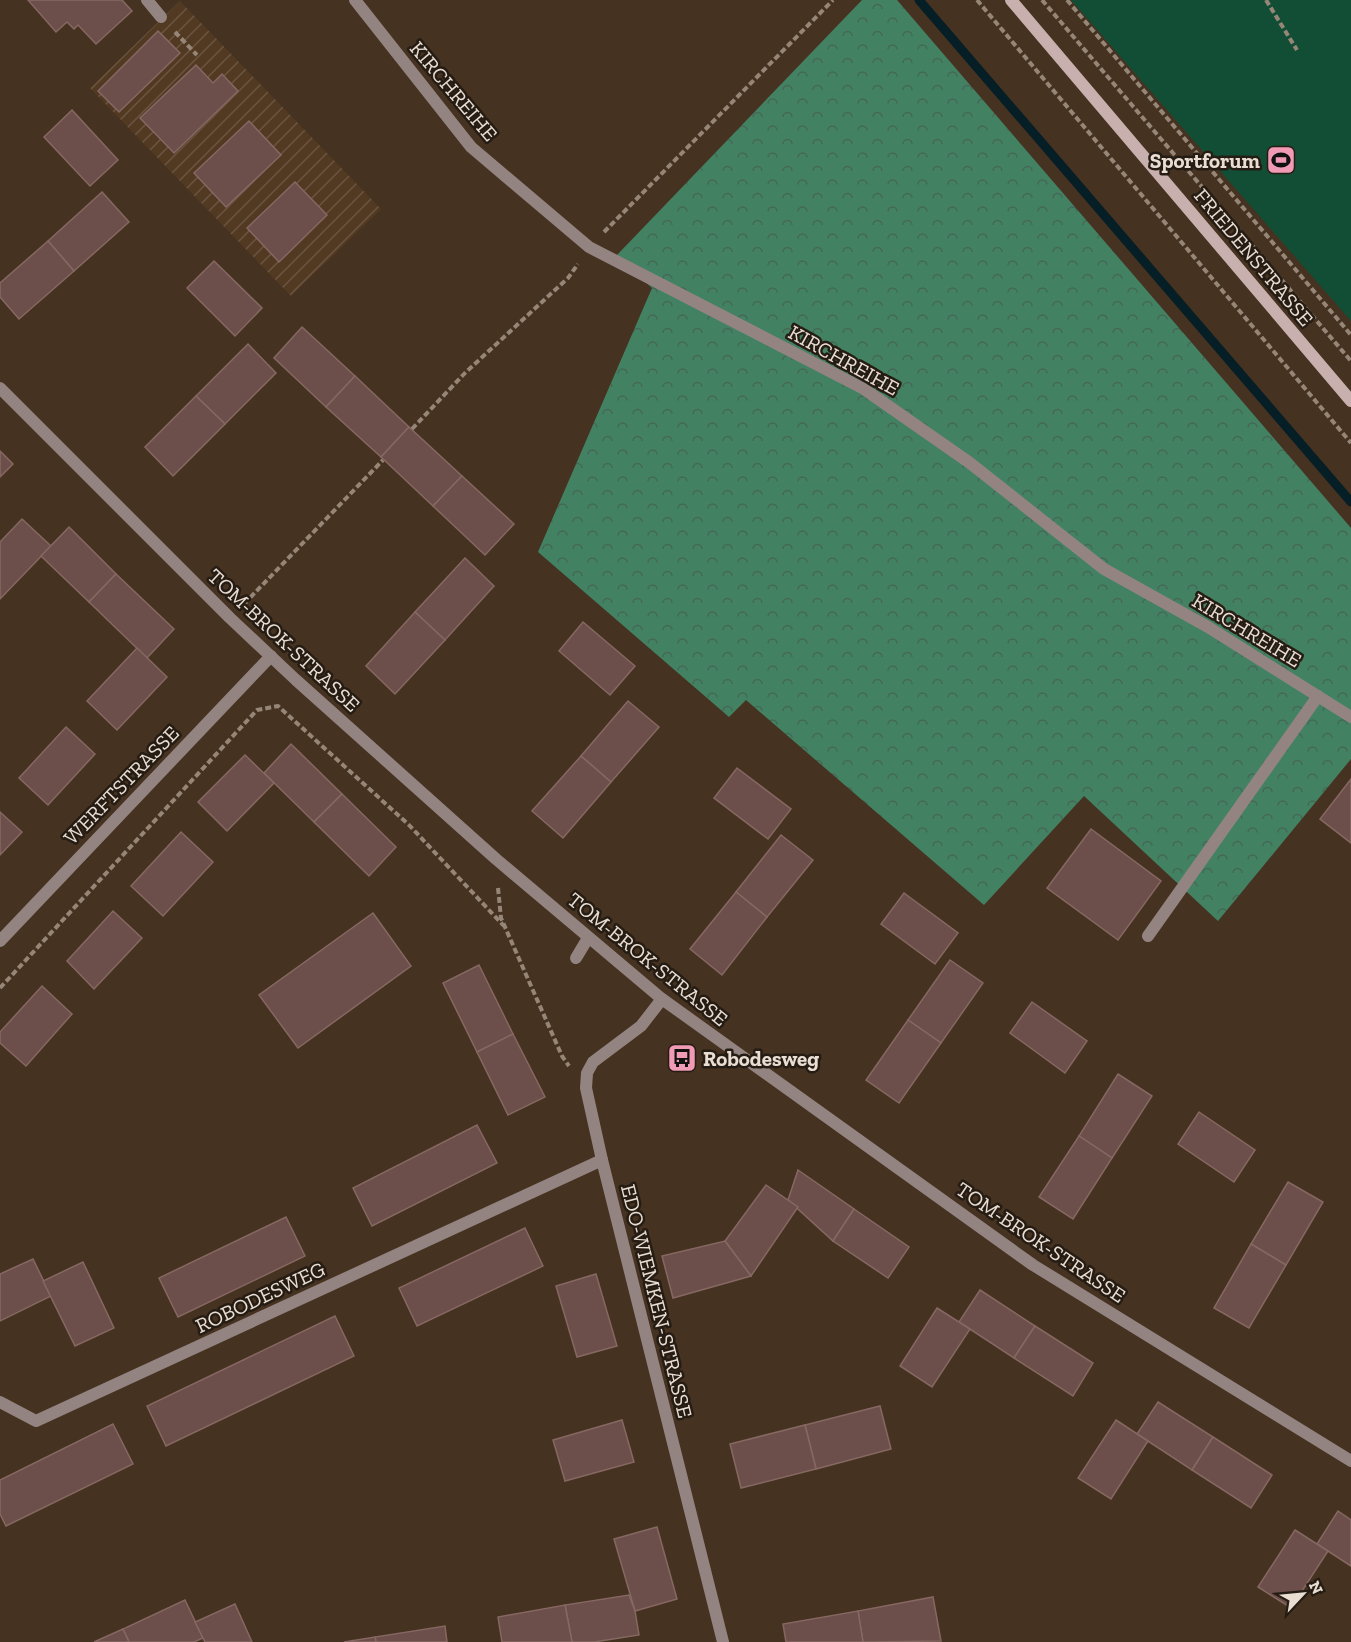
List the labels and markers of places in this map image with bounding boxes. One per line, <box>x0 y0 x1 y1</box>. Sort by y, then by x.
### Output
sports icon: Sportforum <box>1265 144 1297 176</box>
place label: Sportforum <box>1150 148 1261 173</box>
bus stop icon: Robodesweg <box>666 1042 698 1074</box>
place label: Robodesweg <box>703 1046 819 1071</box>

